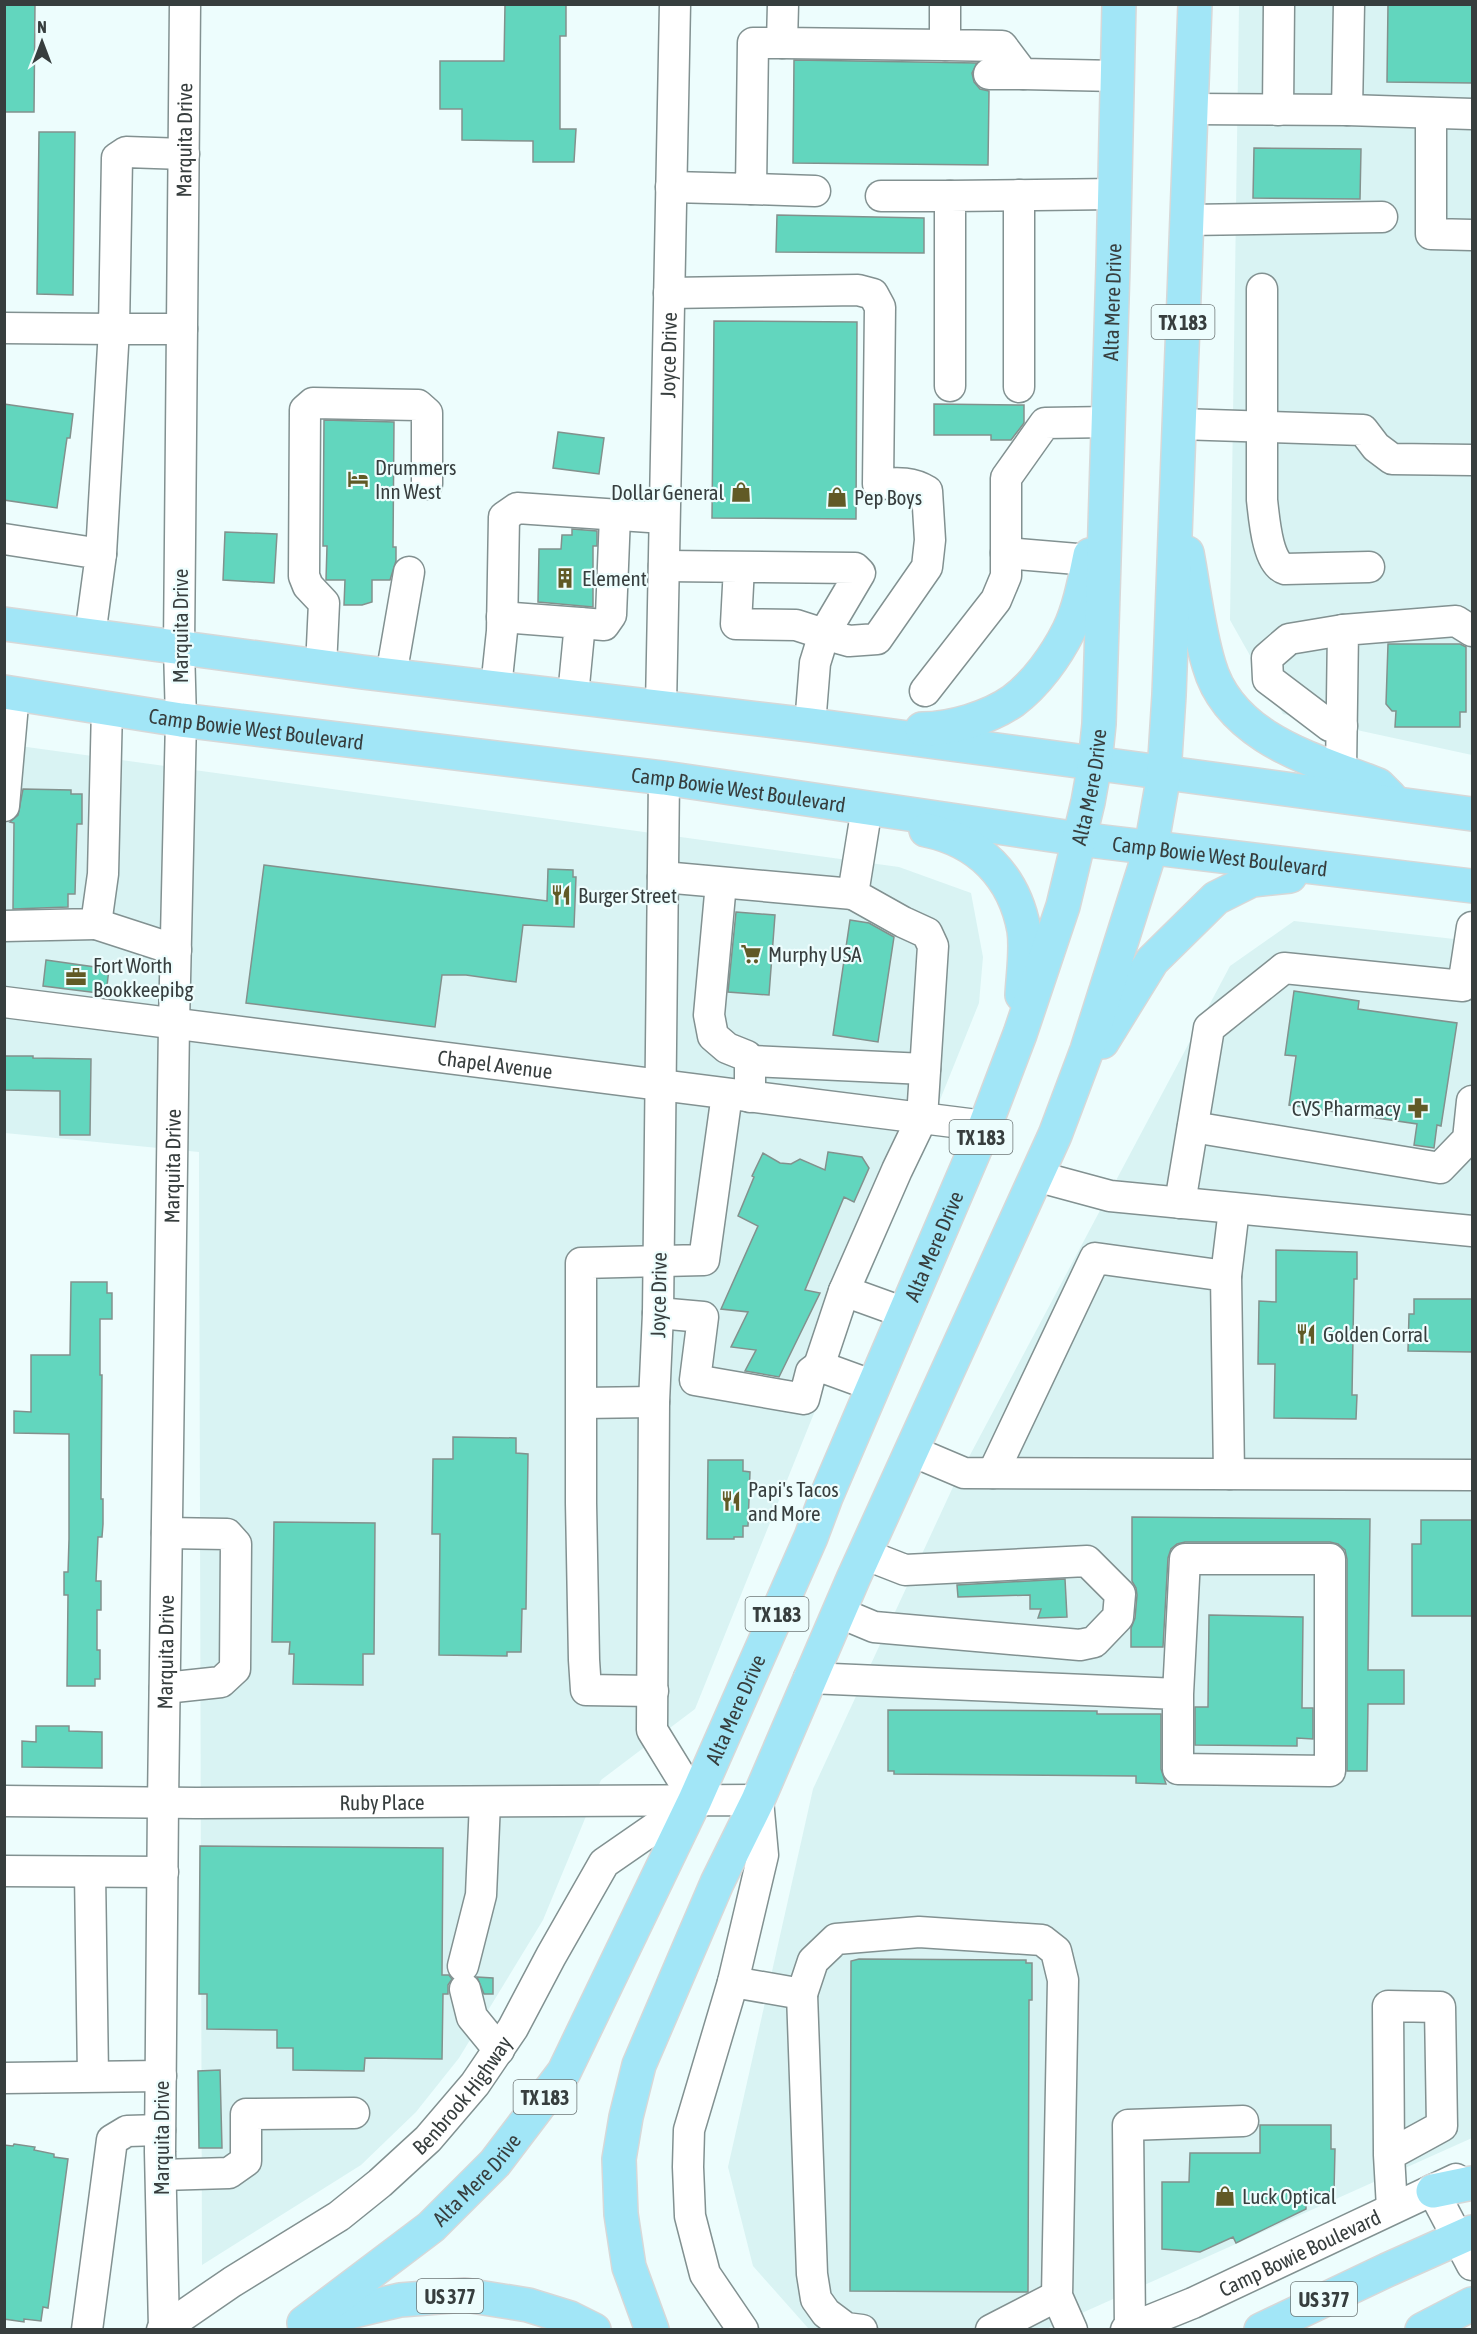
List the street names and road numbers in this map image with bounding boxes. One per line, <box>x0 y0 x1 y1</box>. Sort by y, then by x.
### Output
street label: Marquita Drive <box>171 83 196 198</box>
street label: Alta Mere Drive <box>1098 243 1126 361</box>
road number: TX 183 <box>1152 305 1214 339</box>
street label: Joyce Drive <box>655 312 681 398</box>
street label: Marquita Drive <box>168 569 192 683</box>
street label: Camp Bowie West Boulevard <box>147 703 365 754</box>
street label: Alta Mere Drive <box>1066 728 1110 847</box>
street label: Camp Bowie West Boulevard <box>630 762 847 817</box>
street label: Camp Bowie West Boulevard <box>1111 831 1329 881</box>
street label: Chapel Avenue <box>436 1045 554 1083</box>
street label: Marquita Drive <box>159 1109 185 1224</box>
road number: TX 183 <box>950 1120 1012 1154</box>
street label: Alta Mere Drive <box>899 1187 968 1305</box>
street label: Joyce Drive <box>645 1252 671 1338</box>
street label: Marquita Drive <box>152 1595 178 1710</box>
road number: TX 183 <box>746 1597 808 1631</box>
street label: Alta Mere Drive <box>700 1651 770 1768</box>
street label: Ruby Place <box>339 1790 425 1814</box>
street label: Benbrook Highway <box>408 2031 516 2159</box>
road number: TX 183 <box>514 2080 576 2114</box>
street label: Marquita Drive <box>149 2081 173 2195</box>
street label: Alta Mere Drive <box>427 2129 525 2231</box>
street label: Camp Bowie Boulevard <box>1215 2204 1384 2301</box>
road number: US 377 <box>417 2279 483 2313</box>
road number: US 377 <box>1291 2282 1357 2316</box>

